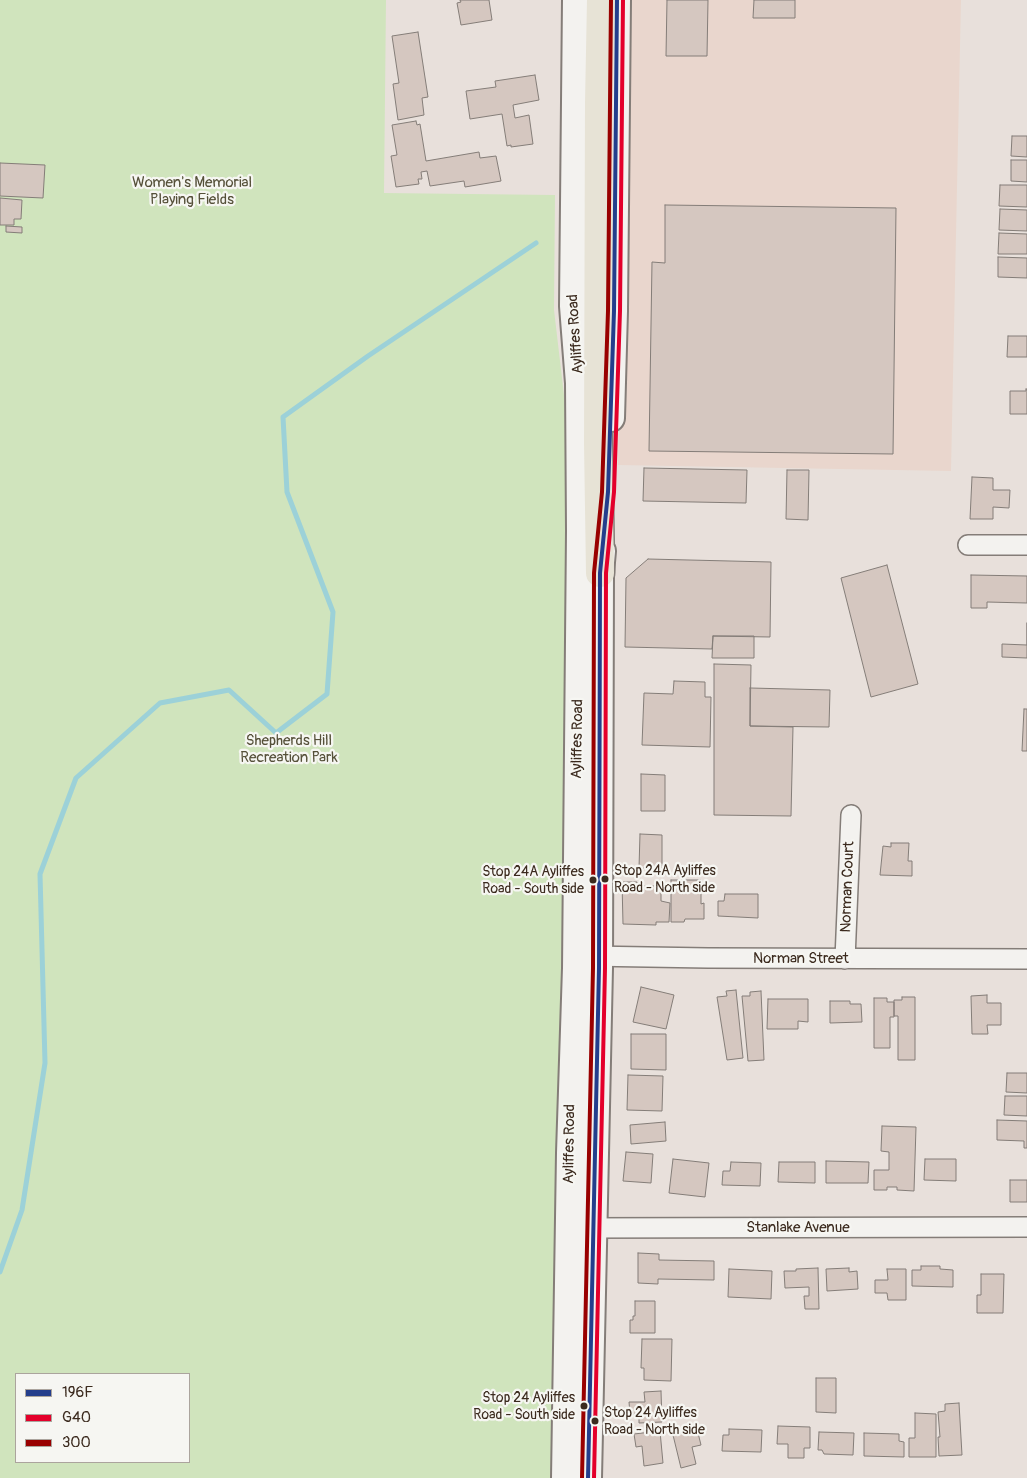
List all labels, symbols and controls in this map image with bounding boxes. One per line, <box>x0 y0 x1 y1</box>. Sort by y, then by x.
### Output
park label: Women's Memorial Playing Fields <box>132 174 252 209</box>
street label: Ayliffes Road <box>564 293 588 375</box>
street label: Ayliffes Road <box>568 699 588 779</box>
park label: Shepherds Hill Recreation Park <box>240 732 338 767</box>
street label: Norman Court <box>837 841 859 933</box>
place label: Stop 24A Ayliffes Road - North side <box>614 863 716 896</box>
place label: Stop 24A Ayliffes Road - South side <box>482 864 584 896</box>
marker: Stop 24A Ayliffes Road - North side <box>600 874 610 884</box>
marker: Stop 24A Ayliffes Road - South side <box>588 875 598 885</box>
street label: Norman Street <box>753 950 849 968</box>
street label: Ayliffes Road <box>560 1104 580 1184</box>
street label: Stanlake Avenue <box>746 1219 850 1237</box>
legend <box>15 1373 190 1463</box>
text: 196F <box>62 1383 93 1402</box>
place label: Stop 24 Ayliffes Road - South side <box>473 1390 575 1422</box>
marker: Stop 24 Ayliffes Road - South side <box>579 1401 589 1411</box>
place label: Stop 24 Ayliffes Road - North side <box>604 1405 705 1438</box>
text: G40 <box>62 1408 91 1427</box>
marker: Stop 24 Ayliffes Road - North side <box>590 1416 600 1426</box>
text: 300 <box>62 1433 91 1452</box>

